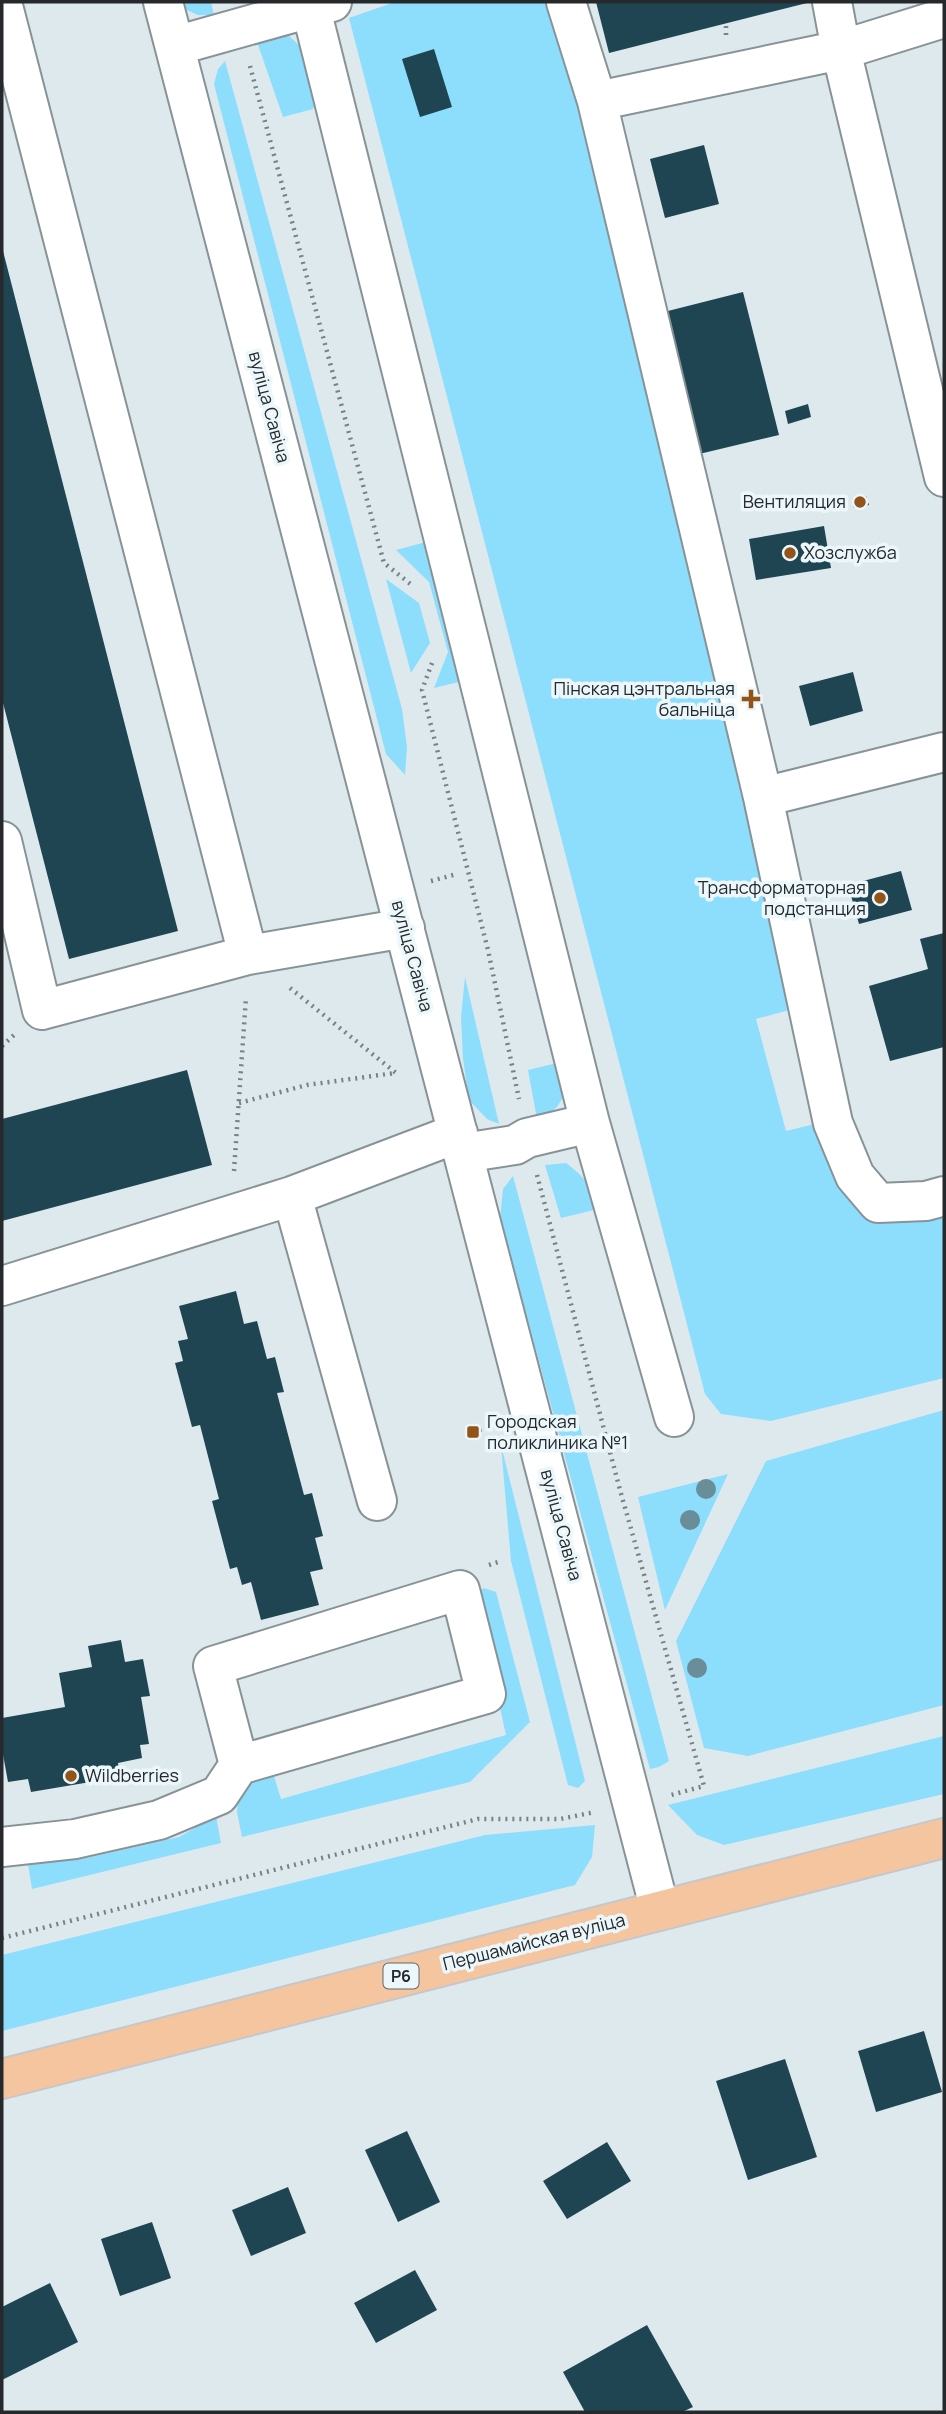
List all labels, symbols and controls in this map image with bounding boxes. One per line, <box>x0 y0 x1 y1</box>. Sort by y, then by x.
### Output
street label: вуліца Савіча <box>244 348 296 465</box>
place label: Вентиляция <box>743 489 846 513</box>
marker: Вентиляция <box>852 494 868 510</box>
place label: Хозслужба <box>804 540 897 564</box>
marker: Хозслужба <box>782 545 798 561</box>
place label: Пінская цэнтральная бальніца <box>553 676 735 721</box>
marker: Пінская цэнтральная бальніца <box>741 689 761 709</box>
place label: Трансформаторная подстанция <box>698 875 866 920</box>
marker: Трансформаторная подстанция <box>872 890 888 906</box>
street label: вуліца Савіча <box>387 897 439 1014</box>
place label: Городская поликлиника №1 <box>487 1409 628 1454</box>
marker: Городская поликлиника №1 <box>465 1424 481 1440</box>
street label: вуліца Савіча <box>536 1466 588 1583</box>
place label: Wildberries <box>85 1763 179 1787</box>
marker: Wildberries <box>63 1768 79 1784</box>
street label: Першамайская вуліца <box>440 1907 627 1975</box>
road number: Р6 <box>384 1964 418 1988</box>

